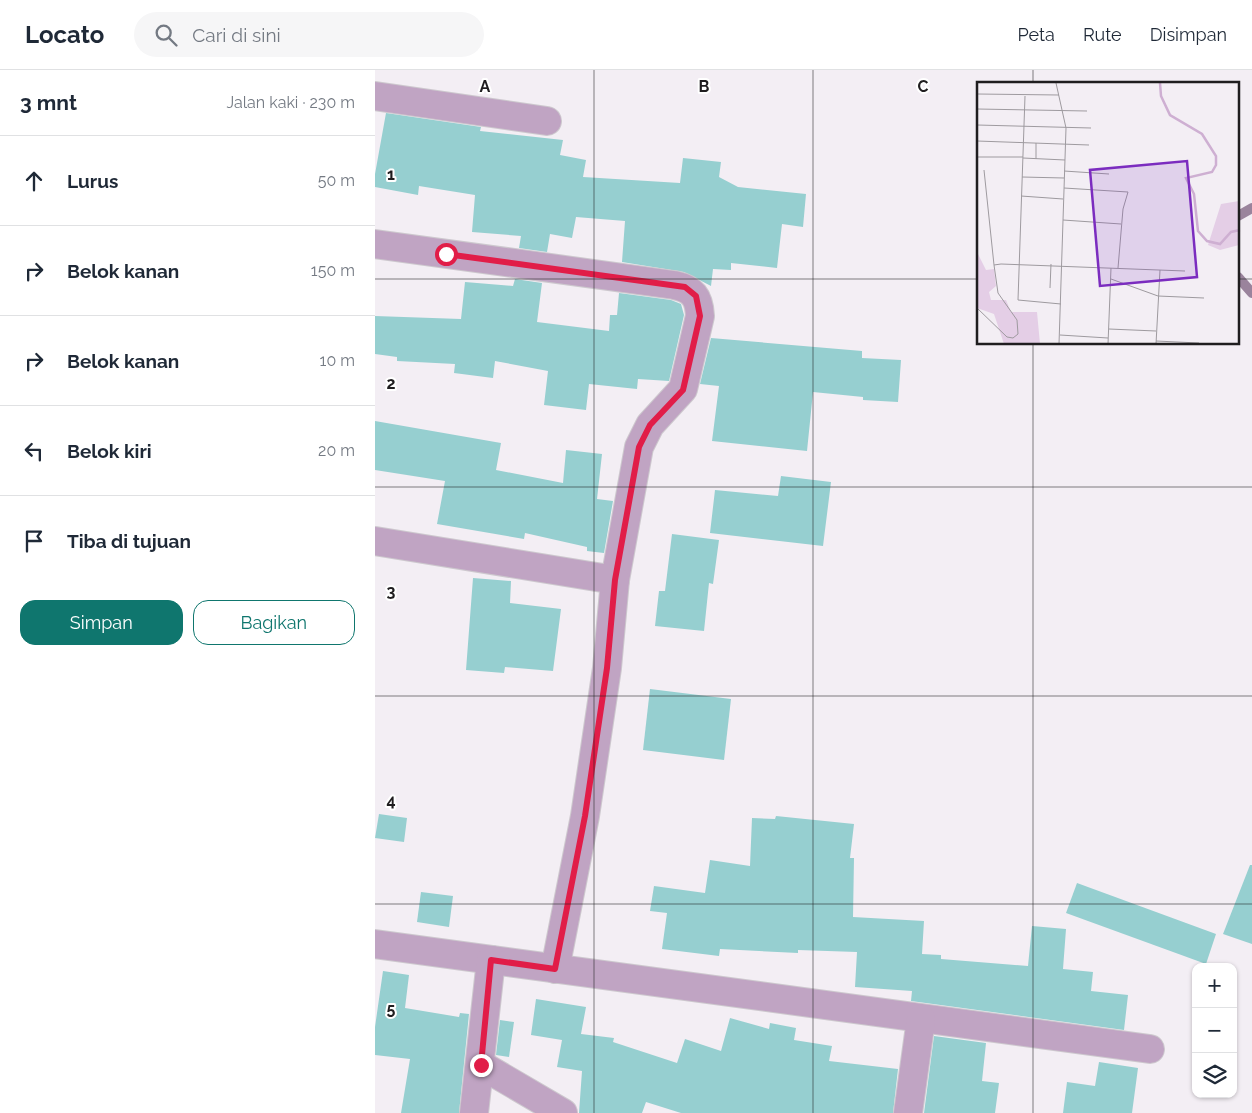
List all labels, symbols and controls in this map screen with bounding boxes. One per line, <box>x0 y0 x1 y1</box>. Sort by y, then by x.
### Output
search box <box>134 12 484 57</box>
text: Locato <box>25 20 104 49</box>
icon: search <box>152 21 180 49</box>
text: Cari di sini <box>192 24 281 46</box>
text: Peta <box>1018 24 1055 45</box>
text: Rute <box>1083 24 1122 45</box>
text: Disimpan <box>1150 24 1227 45</box>
text: A <box>480 77 491 96</box>
text: B <box>699 77 710 96</box>
text: C <box>918 77 929 96</box>
inset map <box>977 82 1239 345</box>
text: 3 mnt <box>20 90 77 115</box>
text: Jalan kaki · 230 m <box>226 93 355 112</box>
text: 1 <box>387 165 395 184</box>
icon: ahead <box>20 167 48 195</box>
text: Lurus <box>67 170 118 192</box>
text: 50 m <box>318 171 355 190</box>
route start <box>435 243 458 266</box>
icon: right <box>20 257 48 285</box>
text: Belok kanan <box>67 260 179 282</box>
text: 150 m <box>311 261 355 280</box>
icon: right <box>20 347 48 375</box>
text: Belok kanan <box>67 350 179 372</box>
text: 10 m <box>320 351 355 370</box>
text: 2 <box>386 374 396 393</box>
icon: left <box>20 437 48 465</box>
text: Belok kiri <box>67 440 152 462</box>
text: 20 m <box>318 441 355 460</box>
icon: arrive <box>20 527 48 555</box>
text: Tiba di tujuan <box>67 530 191 552</box>
text: 3 <box>387 582 396 601</box>
button: Simpan <box>20 600 183 645</box>
button: Bagikan <box>193 600 355 645</box>
text: 4 <box>386 791 396 810</box>
map controls <box>1192 963 1237 1098</box>
button: + <box>1192 963 1237 1008</box>
text: 5 <box>387 999 396 1018</box>
button: − <box>1192 1008 1237 1053</box>
button: layers <box>1192 1053 1237 1098</box>
route end <box>470 1054 493 1077</box>

